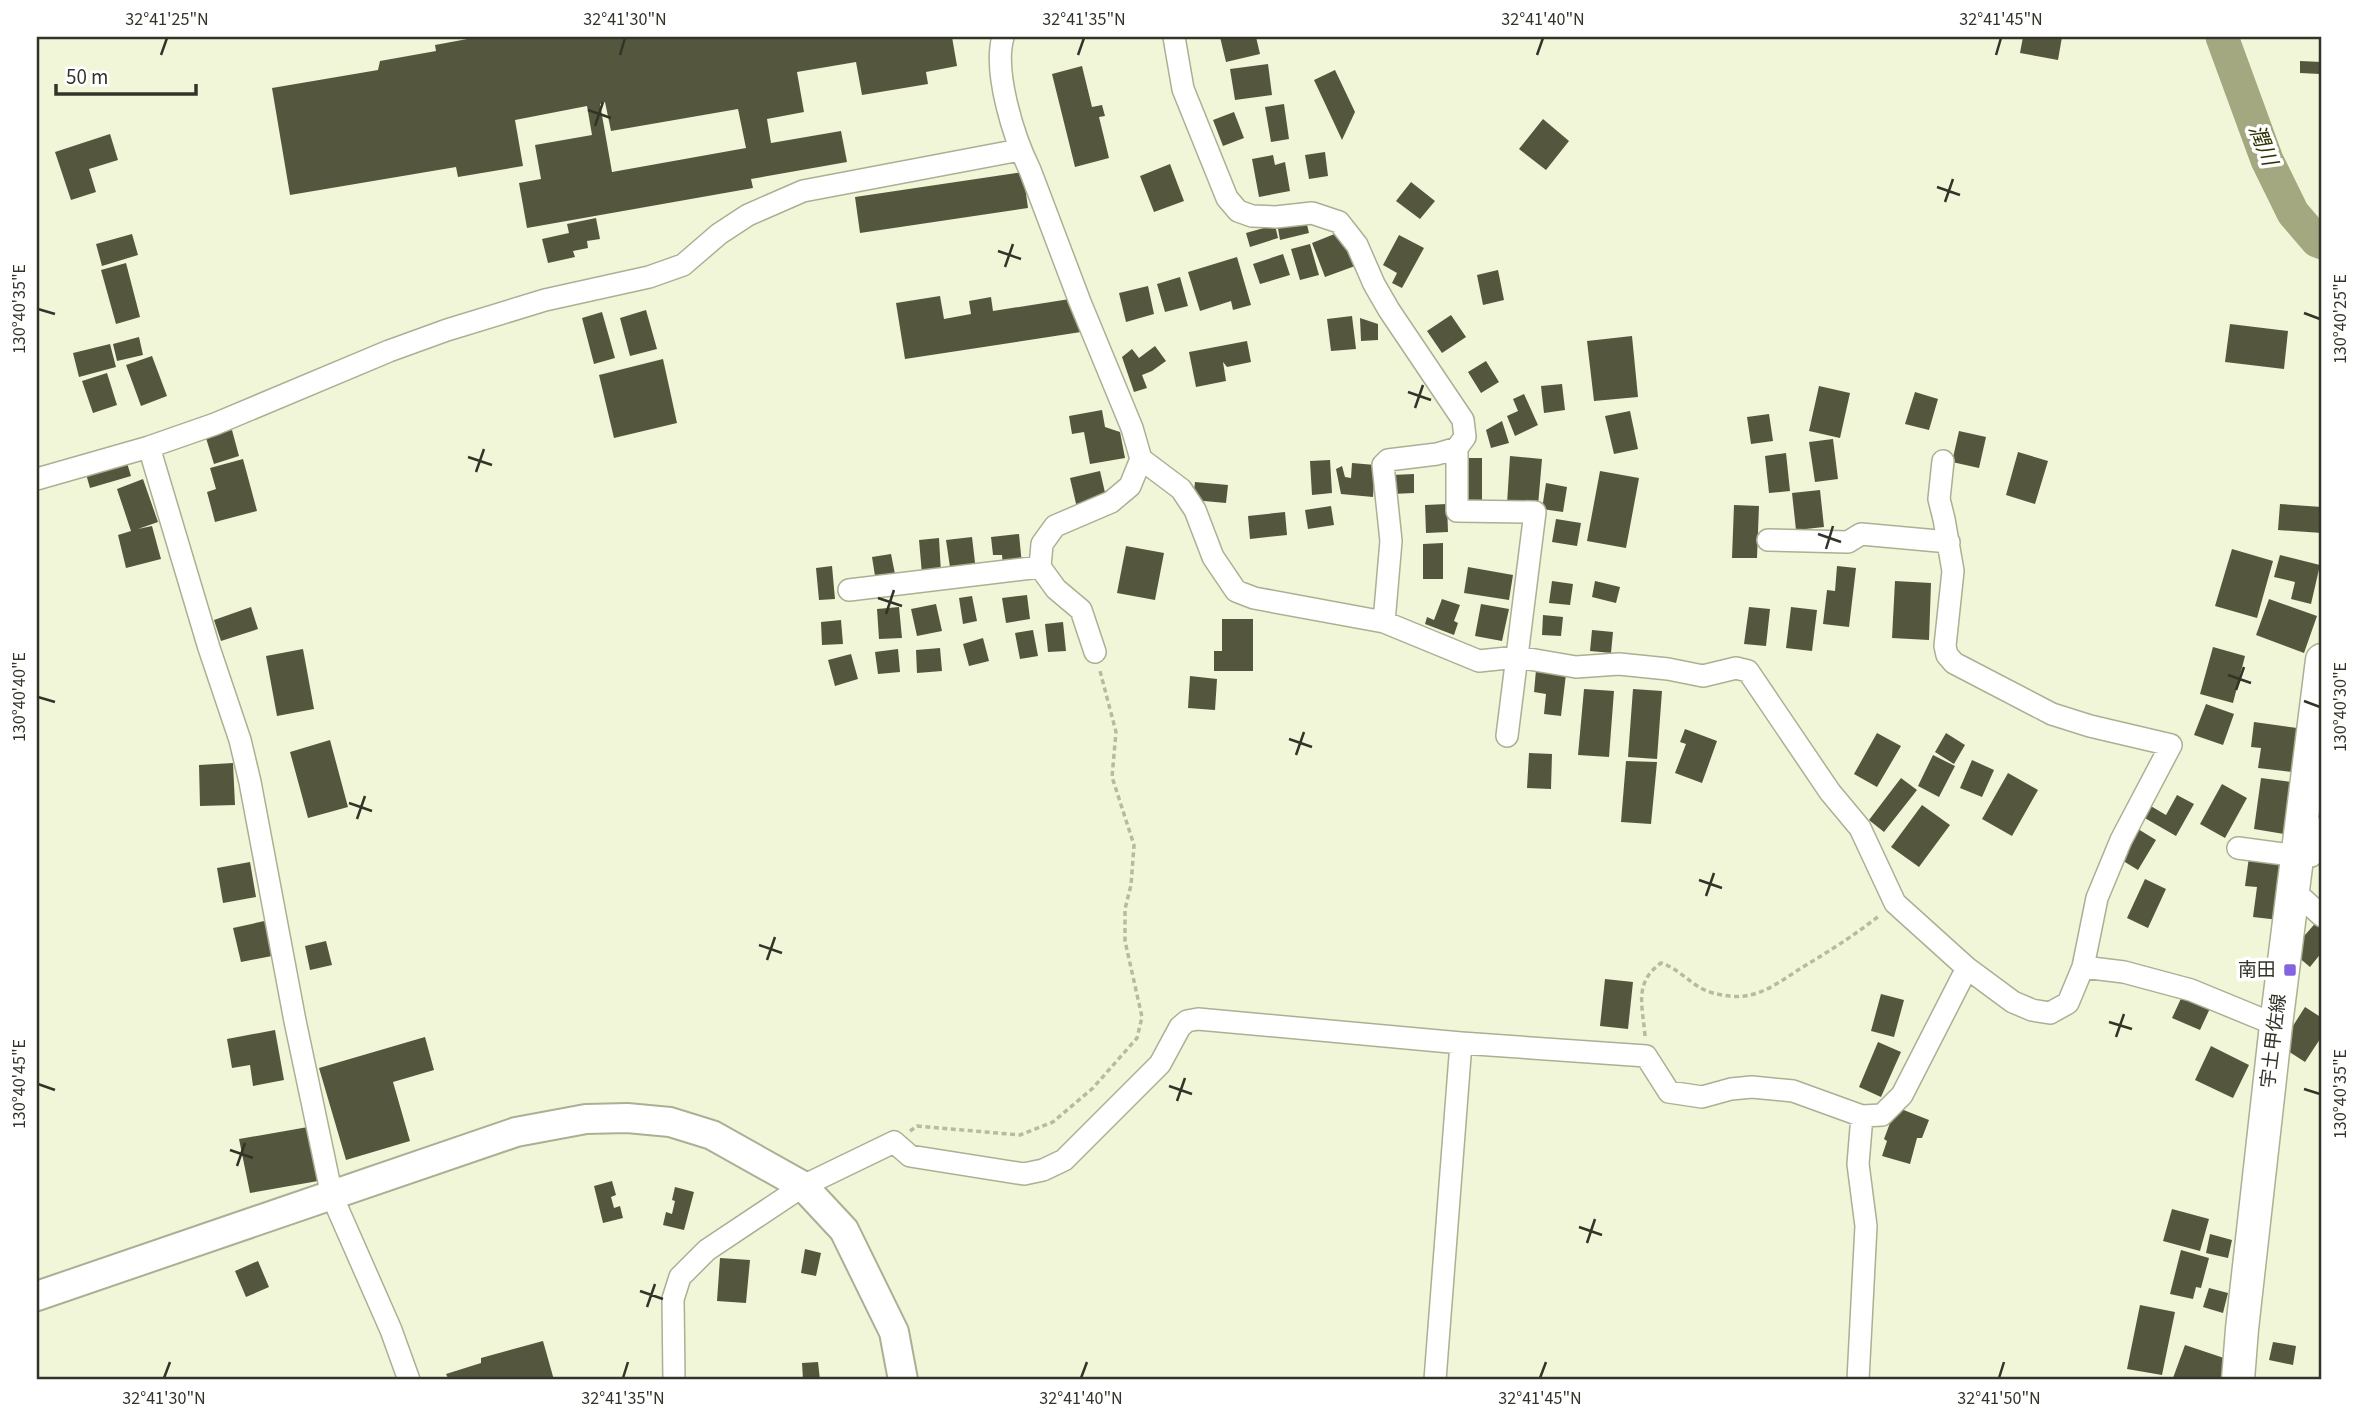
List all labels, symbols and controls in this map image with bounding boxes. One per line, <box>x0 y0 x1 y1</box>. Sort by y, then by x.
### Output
text: 32°41'25"N <box>125 7 209 32</box>
text: 32°41'30"N <box>583 7 667 32</box>
text: 32°41'35"N <box>1042 7 1126 32</box>
text: 32°41'40"N <box>1501 7 1585 32</box>
text: 32°41'45"N <box>1959 7 2043 32</box>
scale bar <box>56 52 196 96</box>
text: 50 m <box>66 62 108 92</box>
water label: 潤川 <box>2241 120 2286 172</box>
text: 130°40'35"E <box>7 264 32 354</box>
text: 130°40'25"E <box>2328 274 2353 364</box>
text: 130°40'40"E <box>7 652 32 742</box>
text: 130°40'30"E <box>2328 662 2353 752</box>
place label: 南田 <box>2238 957 2276 984</box>
marker: 南田 <box>2282 962 2298 978</box>
street label: 宇土甲佐線 <box>2255 992 2293 1090</box>
text: 130°40'45"E <box>7 1039 32 1129</box>
text: 130°40'35"E <box>2328 1049 2353 1139</box>
text: 32°41'30"N <box>122 1386 206 1411</box>
text: 32°41'35"N <box>581 1386 665 1411</box>
text: 32°41'40"N <box>1039 1386 1123 1411</box>
text: 32°41'45"N <box>1498 1386 1582 1411</box>
text: 32°41'50"N <box>1957 1386 2041 1411</box>

